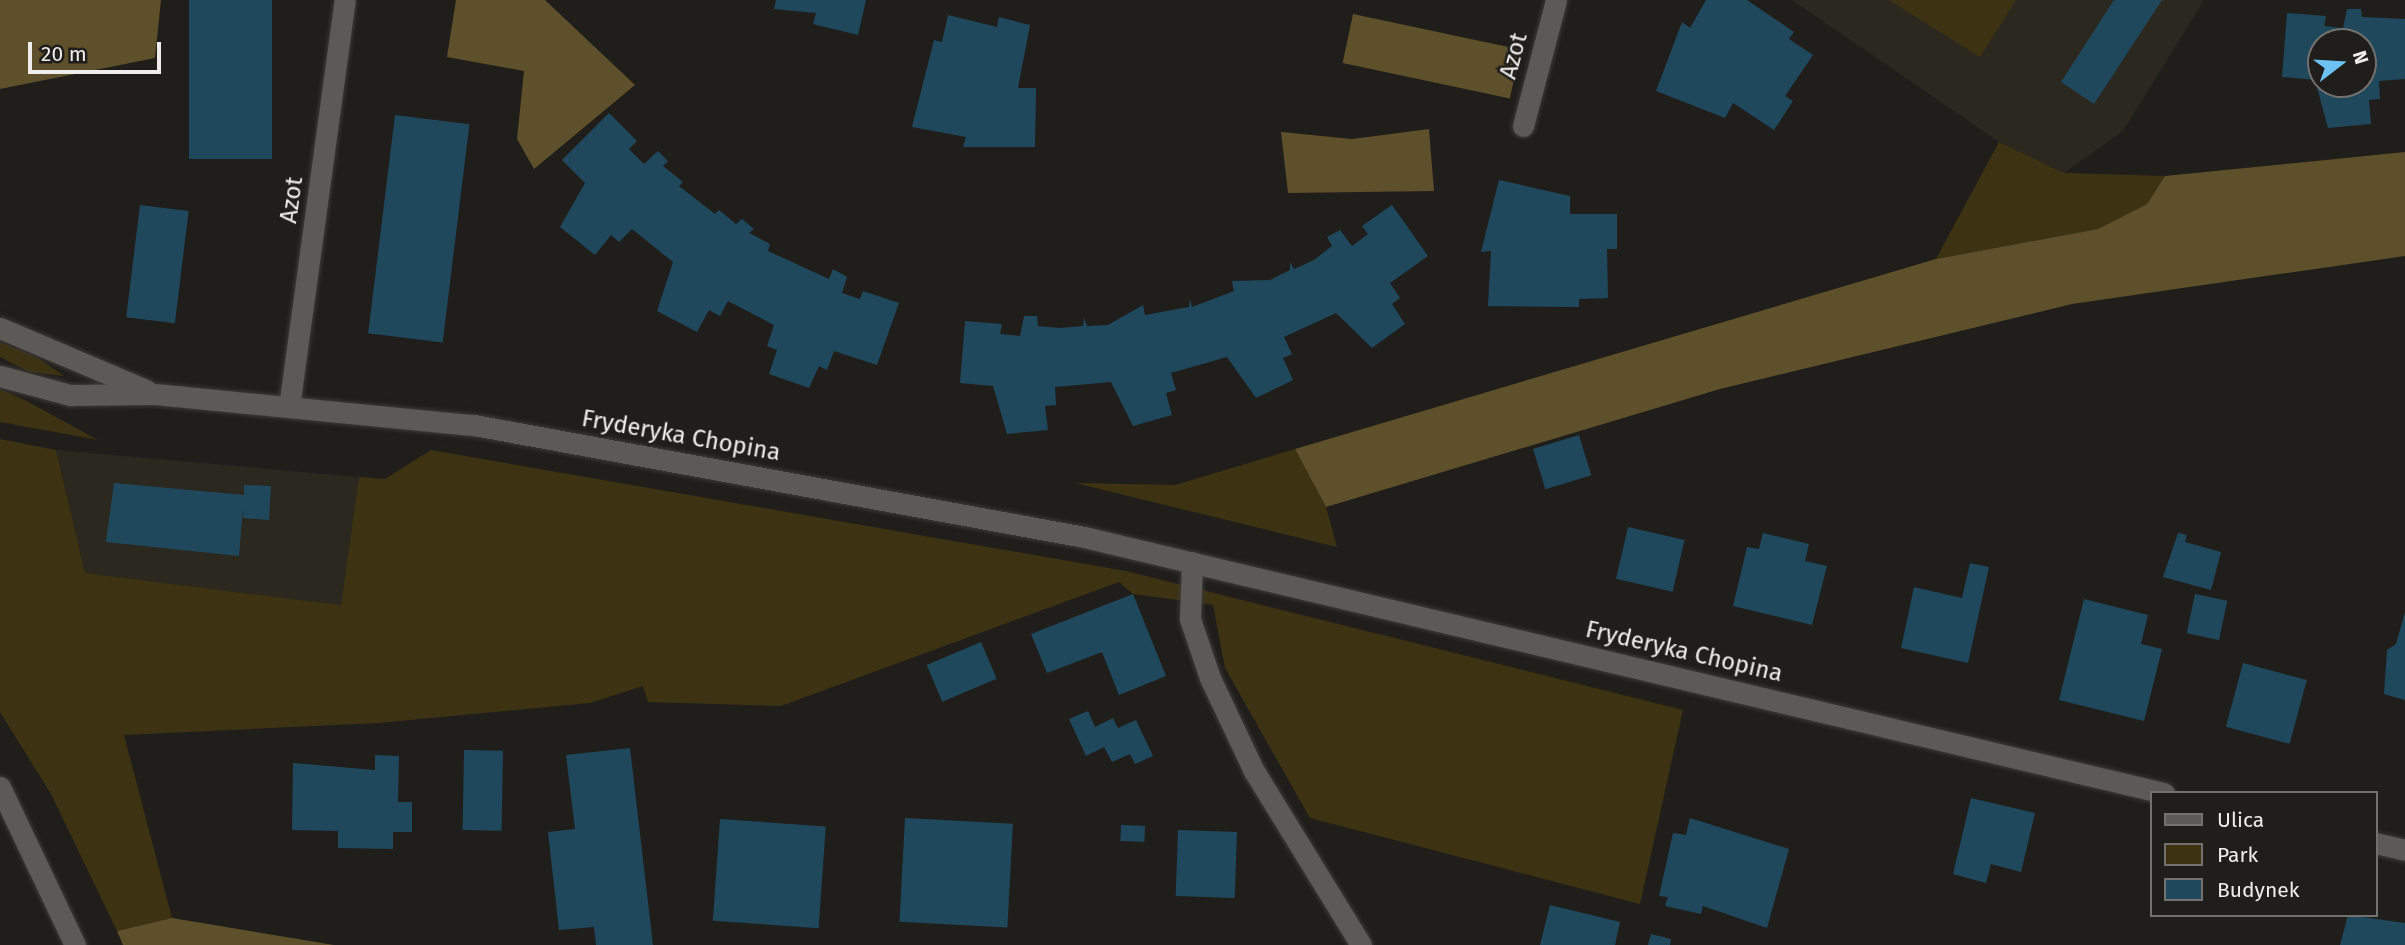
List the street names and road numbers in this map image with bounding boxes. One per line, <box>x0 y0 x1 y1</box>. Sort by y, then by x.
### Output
street label: Azot <box>1494 30 1534 82</box>
street label: Azot <box>274 175 310 225</box>
street label: Fryderyka Chopina <box>579 404 783 468</box>
street label: Fryderyka Chopina <box>1583 615 1785 689</box>

